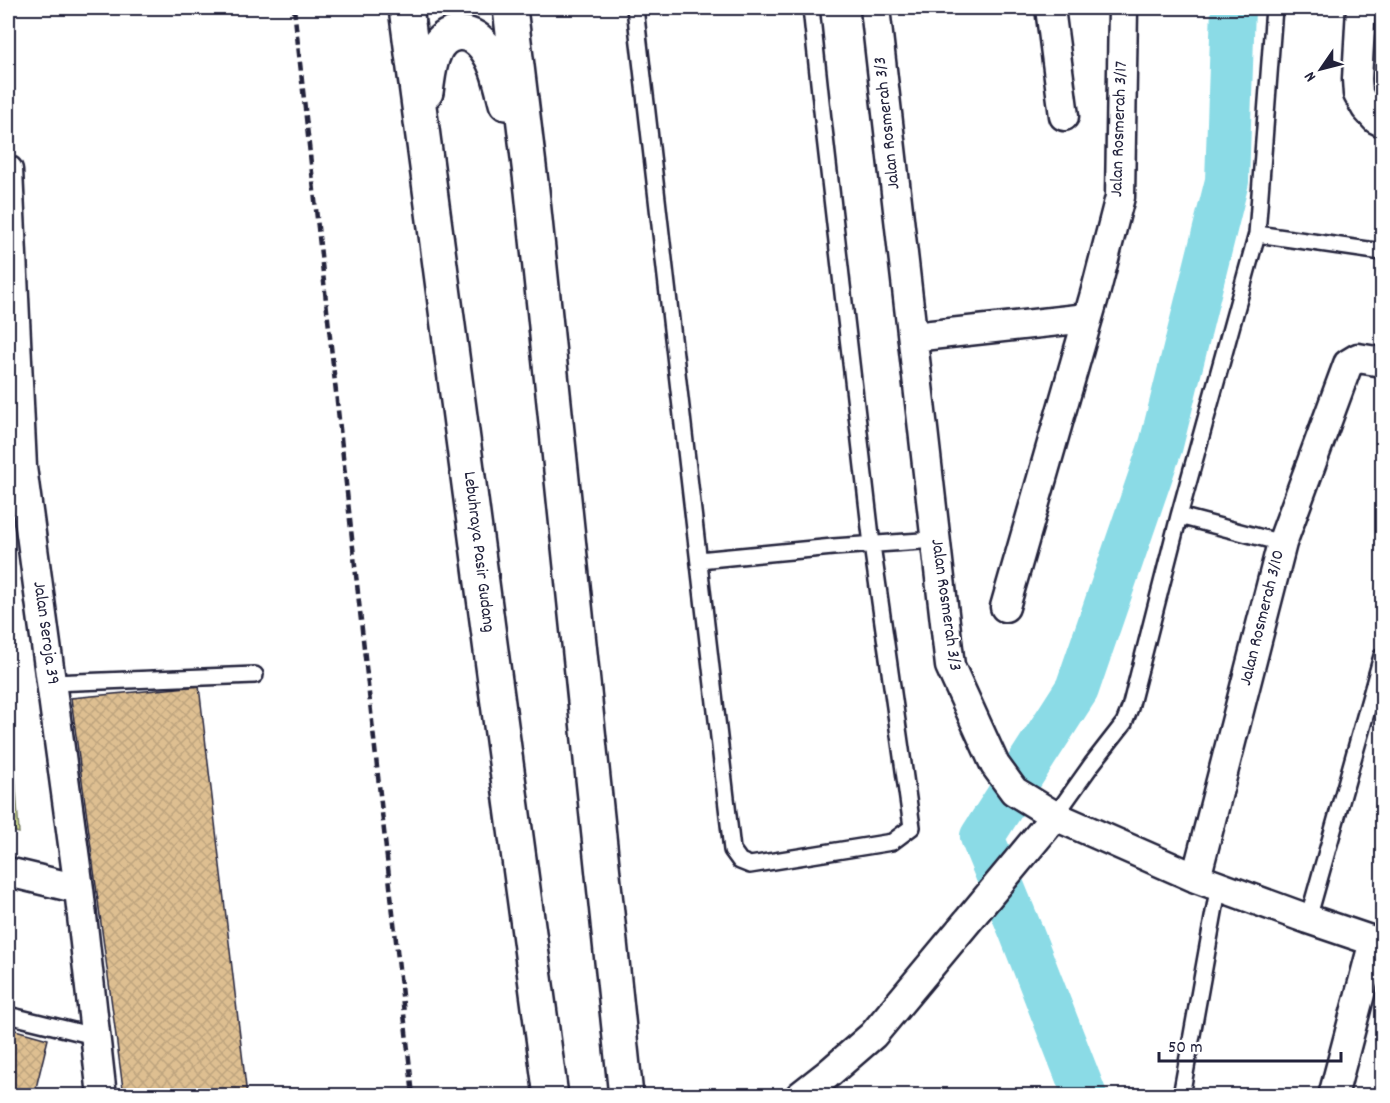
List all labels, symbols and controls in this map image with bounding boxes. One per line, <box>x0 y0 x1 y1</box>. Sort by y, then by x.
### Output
north arrow <box>1291 39 1351 99</box>
street label: Jalan Rosmerah 3/3 <box>869 55 907 191</box>
street label: Jalan Rosmerah 3/17 <box>1105 60 1135 198</box>
text: N <box>1299 66 1322 86</box>
street label: Lebuhraya Pasir Gudang <box>456 470 500 634</box>
street label: Jalan Rosmerah 3/3 <box>923 537 967 673</box>
street label: Jalan Rosmerah 3/10 <box>1234 547 1292 689</box>
street label: Jalan Seroja 39 <box>25 580 65 686</box>
scale bar <box>1159 1025 1340 1063</box>
text: 50 m <box>1168 1036 1203 1061</box>

